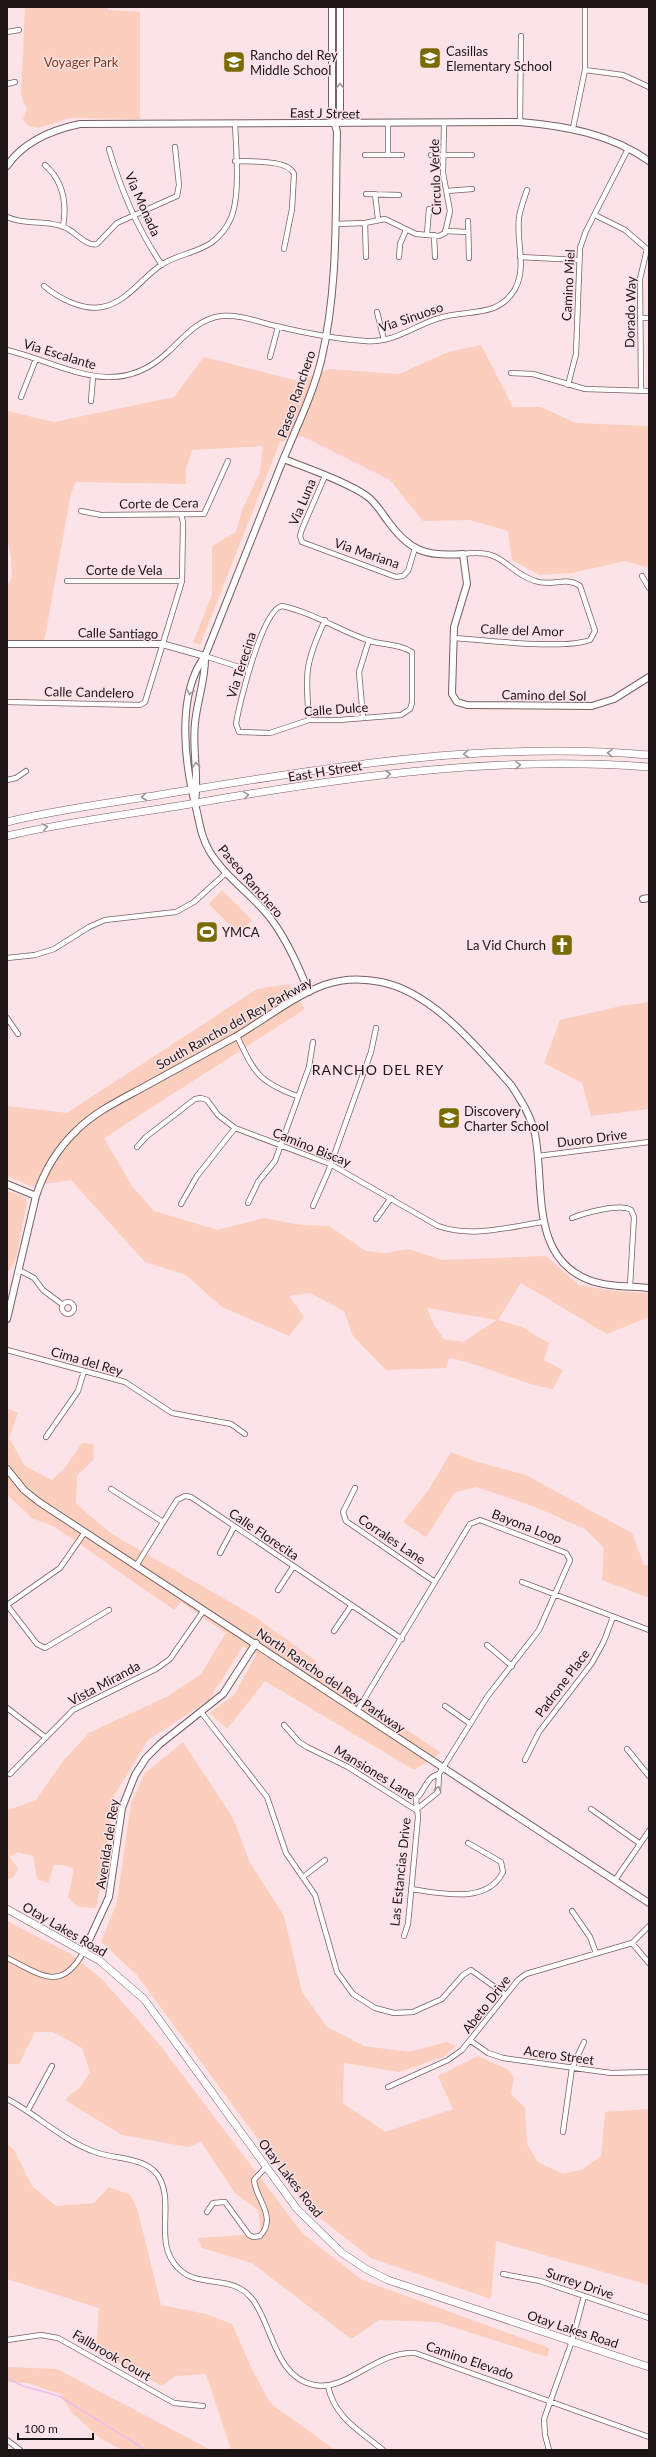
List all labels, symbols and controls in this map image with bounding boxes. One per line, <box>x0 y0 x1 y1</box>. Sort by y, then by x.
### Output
place label: Casillas Elementary School <box>446 43 552 74</box>
school or university icon: Casillas Elementary School <box>417 45 443 71</box>
place label: Rancho del Rey Middle School <box>250 47 338 78</box>
school or university icon: Rancho del Rey Middle School <box>221 49 247 75</box>
park label: Voyager Park <box>44 54 119 70</box>
one-way arrow <box>336 83 344 89</box>
street label: East J Street <box>290 104 361 122</box>
street label: Circulo Verde <box>426 138 444 215</box>
street label: Via Monada <box>122 169 164 239</box>
street label: Camino Miel <box>558 249 578 321</box>
street label: Dorado Way <box>621 276 639 348</box>
street label: Via Sinuoso <box>377 299 445 335</box>
street label: Via Escalante <box>22 335 99 373</box>
street label: Paseo Ranchero <box>274 348 318 440</box>
street label: Via Luna <box>285 476 319 528</box>
street label: Corte de Cera <box>119 494 199 512</box>
street label: Via Mariana <box>332 534 402 572</box>
street label: Corte de Vela <box>86 562 162 578</box>
street label: Calle del Amor <box>480 621 564 639</box>
street label: Calle Santiago <box>78 624 158 642</box>
street label: Via Terecina <box>223 630 259 700</box>
street label: Calle Candelero <box>44 683 134 701</box>
street label: Camino del Sol <box>501 686 587 704</box>
one-way arrow <box>187 688 195 695</box>
street label: Calle Dulce <box>303 699 369 719</box>
one-way arrow <box>607 748 613 757</box>
one-way arrow <box>463 749 469 758</box>
street label: East H Street <box>287 757 364 785</box>
one-way arrow <box>515 761 521 769</box>
one-way arrow <box>191 762 200 768</box>
one-way arrow <box>385 770 391 779</box>
one-way arrow <box>243 791 249 800</box>
one-way arrow <box>141 792 147 801</box>
one-way arrow <box>42 823 48 832</box>
street label: Paseo Ranchero <box>215 841 287 921</box>
sports icon: YMCA <box>194 919 220 945</box>
place label: YMCA <box>222 924 260 940</box>
church icon: La Vid Church <box>549 932 575 958</box>
place label: La Vid Church <box>466 937 546 953</box>
street label: South Rancho del Rey Parkway <box>153 973 315 1073</box>
district label: RANCHO DEL REY <box>312 1061 444 1078</box>
place label: Discovery Charter School <box>464 1103 549 1134</box>
school or university icon: Discovery Charter School <box>436 1105 462 1131</box>
street label: Camino Biscay <box>270 1124 354 1170</box>
street label: Duoro Drive <box>556 1126 628 1150</box>
street label: Cima del Rey <box>49 1343 125 1379</box>
street label: Calle Florecita <box>226 1505 302 1563</box>
street label: Bayona Loop <box>490 1505 564 1547</box>
street label: Corrales Lane <box>355 1511 429 1567</box>
street label: North Rancho del Rey Parkway <box>253 1624 409 1736</box>
street label: Padrone Place <box>531 1646 593 1720</box>
street label: Vista Miranda <box>65 1657 143 1709</box>
street label: Mansiones Lane <box>331 1741 419 1803</box>
one-way arrow <box>433 1785 442 1792</box>
street label: Avenida del Rey <box>92 1798 122 1890</box>
street label: Las Estancias Drive <box>386 1817 414 1927</box>
street label: Otay Lakes Road <box>20 1898 110 1960</box>
street label: Abeto Drive <box>458 1972 514 2036</box>
street label: Acero Street <box>523 2042 596 2068</box>
street label: Otay Lakes Road <box>255 2136 327 2220</box>
street label: Surrey Drive <box>544 2264 616 2302</box>
street label: Otay Lakes Road <box>525 2307 621 2351</box>
street label: Fallbrook Court <box>70 2326 154 2384</box>
street label: Camino Elevado <box>424 2337 516 2383</box>
scale bar <box>18 2415 93 2441</box>
text: 100 m <box>24 2421 58 2436</box>

